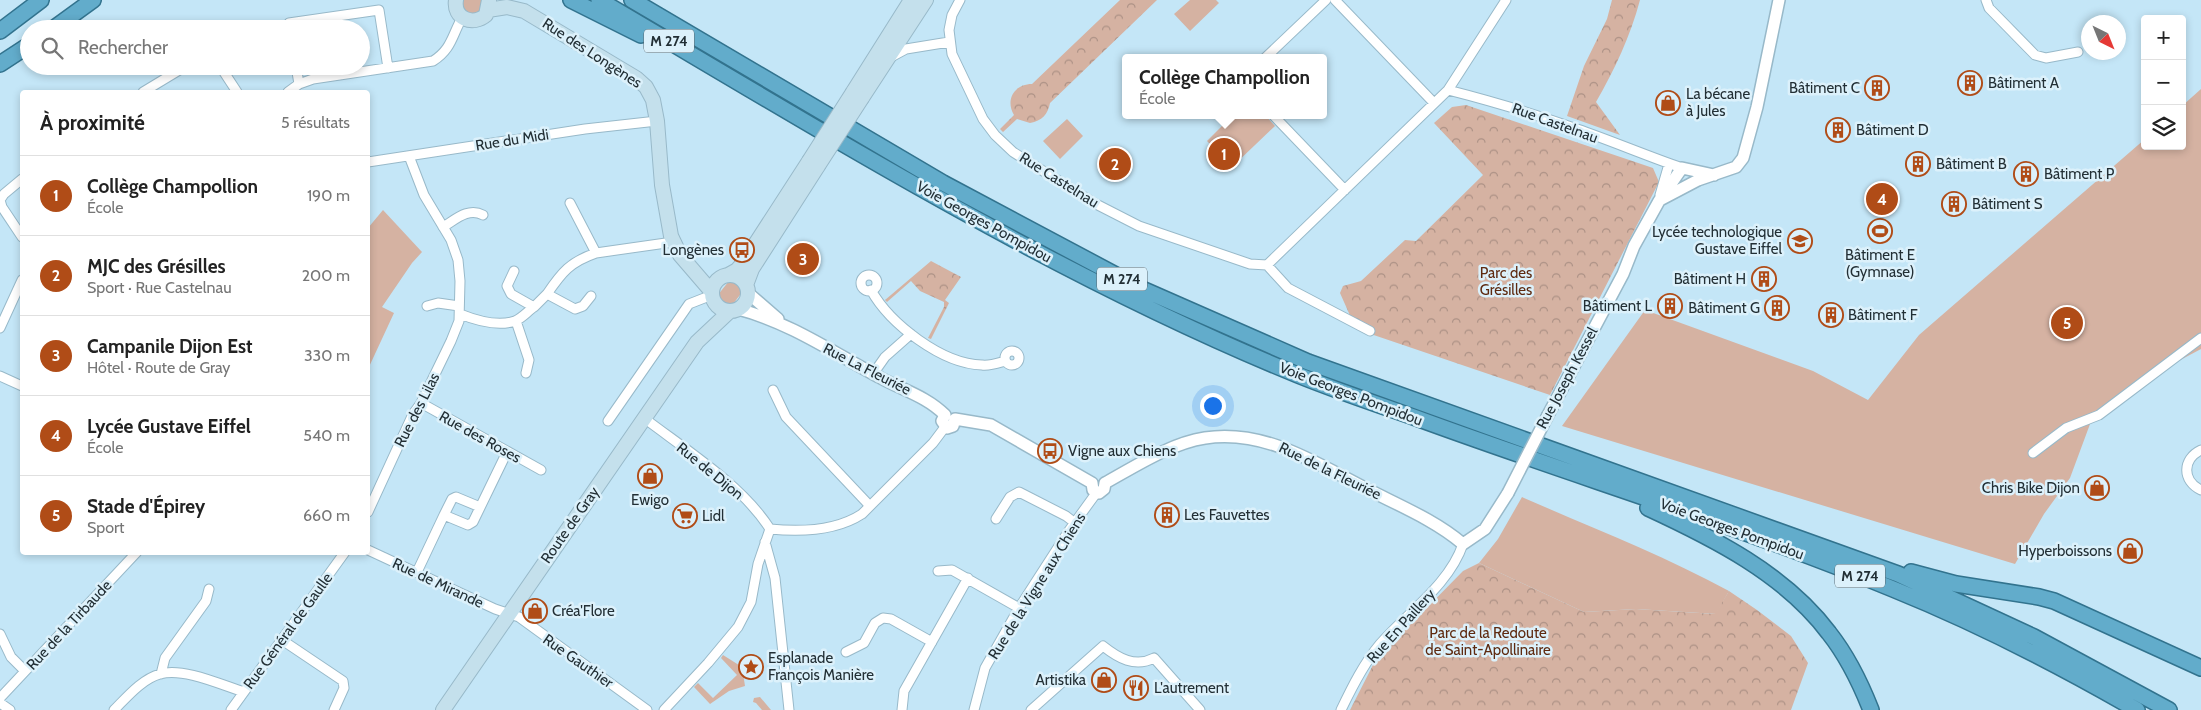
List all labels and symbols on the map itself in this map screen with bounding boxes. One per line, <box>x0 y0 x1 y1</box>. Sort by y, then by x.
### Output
street label: Rue des Longènes <box>539 14 645 92</box>
north arrow <box>2081 15 2126 60</box>
road number: M 274 <box>644 29 694 52</box>
building icon: Bâtiment A <box>1957 70 1983 96</box>
place label: Bâtiment A <box>1988 74 2060 92</box>
building icon: Bâtiment C <box>1864 75 1890 101</box>
place label: Bâtiment C <box>1789 79 1860 97</box>
place label: La bécane à Jules <box>1686 85 1750 120</box>
shop icon: La bécane à Jules <box>1655 90 1681 116</box>
street label: Rue Castelnau <box>1510 99 1600 147</box>
building icon: Bâtiment D <box>1825 117 1851 143</box>
place label: Bâtiment D <box>1856 121 1929 139</box>
street label: Rue du Midi <box>474 125 550 155</box>
pin: 1 <box>1208 135 1240 173</box>
pin: 2 <box>1099 145 1131 183</box>
street label: Rue Castelnau <box>1016 148 1102 212</box>
building icon: Bâtiment B <box>1905 151 1931 177</box>
place label: Bâtiment B <box>1936 155 2007 173</box>
building icon: Bâtiment P <box>2013 161 2039 187</box>
place label: Bâtiment P <box>2044 165 2115 183</box>
street label: Voie Georges Pompidou <box>913 177 1055 267</box>
pin: 4 <box>1866 180 1898 218</box>
building icon: Bâtiment S <box>1941 191 1967 217</box>
place label: Bâtiment S <box>1972 195 2043 213</box>
sports icon: Bâtiment E (Gymnase) <box>1867 218 1893 244</box>
place label: Lycée technologique Gustave Eiffel <box>1652 223 1782 258</box>
school or university icon: Lycée technologique Gustave Eiffel <box>1787 228 1813 254</box>
bus stop icon: Longènes <box>729 237 755 263</box>
pin: 3 <box>787 240 819 278</box>
place label: Longènes <box>663 241 724 259</box>
place label: Bâtiment E (Gymnase) <box>1845 246 1915 281</box>
park label: Parc des Grésilles <box>1480 264 1532 299</box>
building icon: Bâtiment H <box>1751 266 1777 292</box>
road number: M 274 <box>1097 268 1147 290</box>
place label: Bâtiment H <box>1674 270 1746 288</box>
building icon: Bâtiment L <box>1657 293 1683 319</box>
building icon: Bâtiment G <box>1764 295 1790 321</box>
place label: Bâtiment L <box>1583 297 1652 315</box>
place label: Bâtiment G <box>1688 299 1760 317</box>
building icon: Bâtiment F <box>1818 302 1844 328</box>
pin: 5 <box>2051 304 2083 342</box>
place label: Bâtiment F <box>1848 306 1918 324</box>
street label: Rue Joseph Kessel <box>1533 324 1602 432</box>
street label: Rue La Fleuriée <box>820 339 914 399</box>
street label: Voie Georges Pompidou <box>1277 358 1425 430</box>
street label: Rue des Lilas <box>391 370 443 450</box>
your location <box>1200 393 1226 419</box>
street label: Rue des Roses <box>436 407 524 467</box>
bus stop icon: Vigne aux Chiens <box>1037 438 1063 464</box>
street label: Rue de la Fleuriée <box>1276 438 1384 504</box>
street label: Rue de Dijon <box>673 439 747 503</box>
place label: Vigne aux Chiens <box>1068 442 1176 460</box>
shop icon: Ewigo <box>637 463 663 489</box>
shop icon: Chris Bike Dijon <box>2084 475 2110 501</box>
place label: Chris Bike Dijon <box>1982 479 2080 497</box>
street label: Route de Gray <box>537 483 603 567</box>
place label: Ewigo <box>631 491 669 509</box>
street label: Voie Georges Pompidou <box>1658 495 1806 563</box>
building icon: Les Fauvettes <box>1154 502 1180 528</box>
supermarket icon: Lidl <box>672 503 698 529</box>
place label: Les Fauvettes <box>1184 506 1270 524</box>
place label: Lidl <box>702 507 725 525</box>
street label: Rue de la Vigne aux Chiens <box>984 509 1090 663</box>
shop icon: Hyperboissons <box>2117 538 2143 564</box>
place label: Hyperboissons <box>2018 542 2112 560</box>
street label: Rue de Mirande <box>390 554 487 612</box>
road number: M 274 <box>1835 564 1885 588</box>
street label: Rue Général de Gaulle <box>240 569 336 693</box>
street label: Rue de la Tirbaude <box>23 576 116 674</box>
street label: Rue En Paillery <box>1363 585 1439 667</box>
shop icon: Créa'Flore <box>522 598 548 624</box>
place label: Créa'Flore <box>552 602 615 620</box>
park label: Parc de la Redoute de Saint-Apollinaire <box>1425 624 1551 659</box>
street label: Rue Gauthier <box>539 630 617 692</box>
place label: Esplanade François Manière <box>768 649 874 684</box>
place icon: Esplanade François Manière <box>738 654 764 680</box>
shop icon: Artistika <box>1091 667 1117 693</box>
place label: Artistika <box>1035 671 1087 689</box>
restaurant icon: L'autrement <box>1123 675 1149 701</box>
place label: L'autrement <box>1154 679 1229 697</box>

